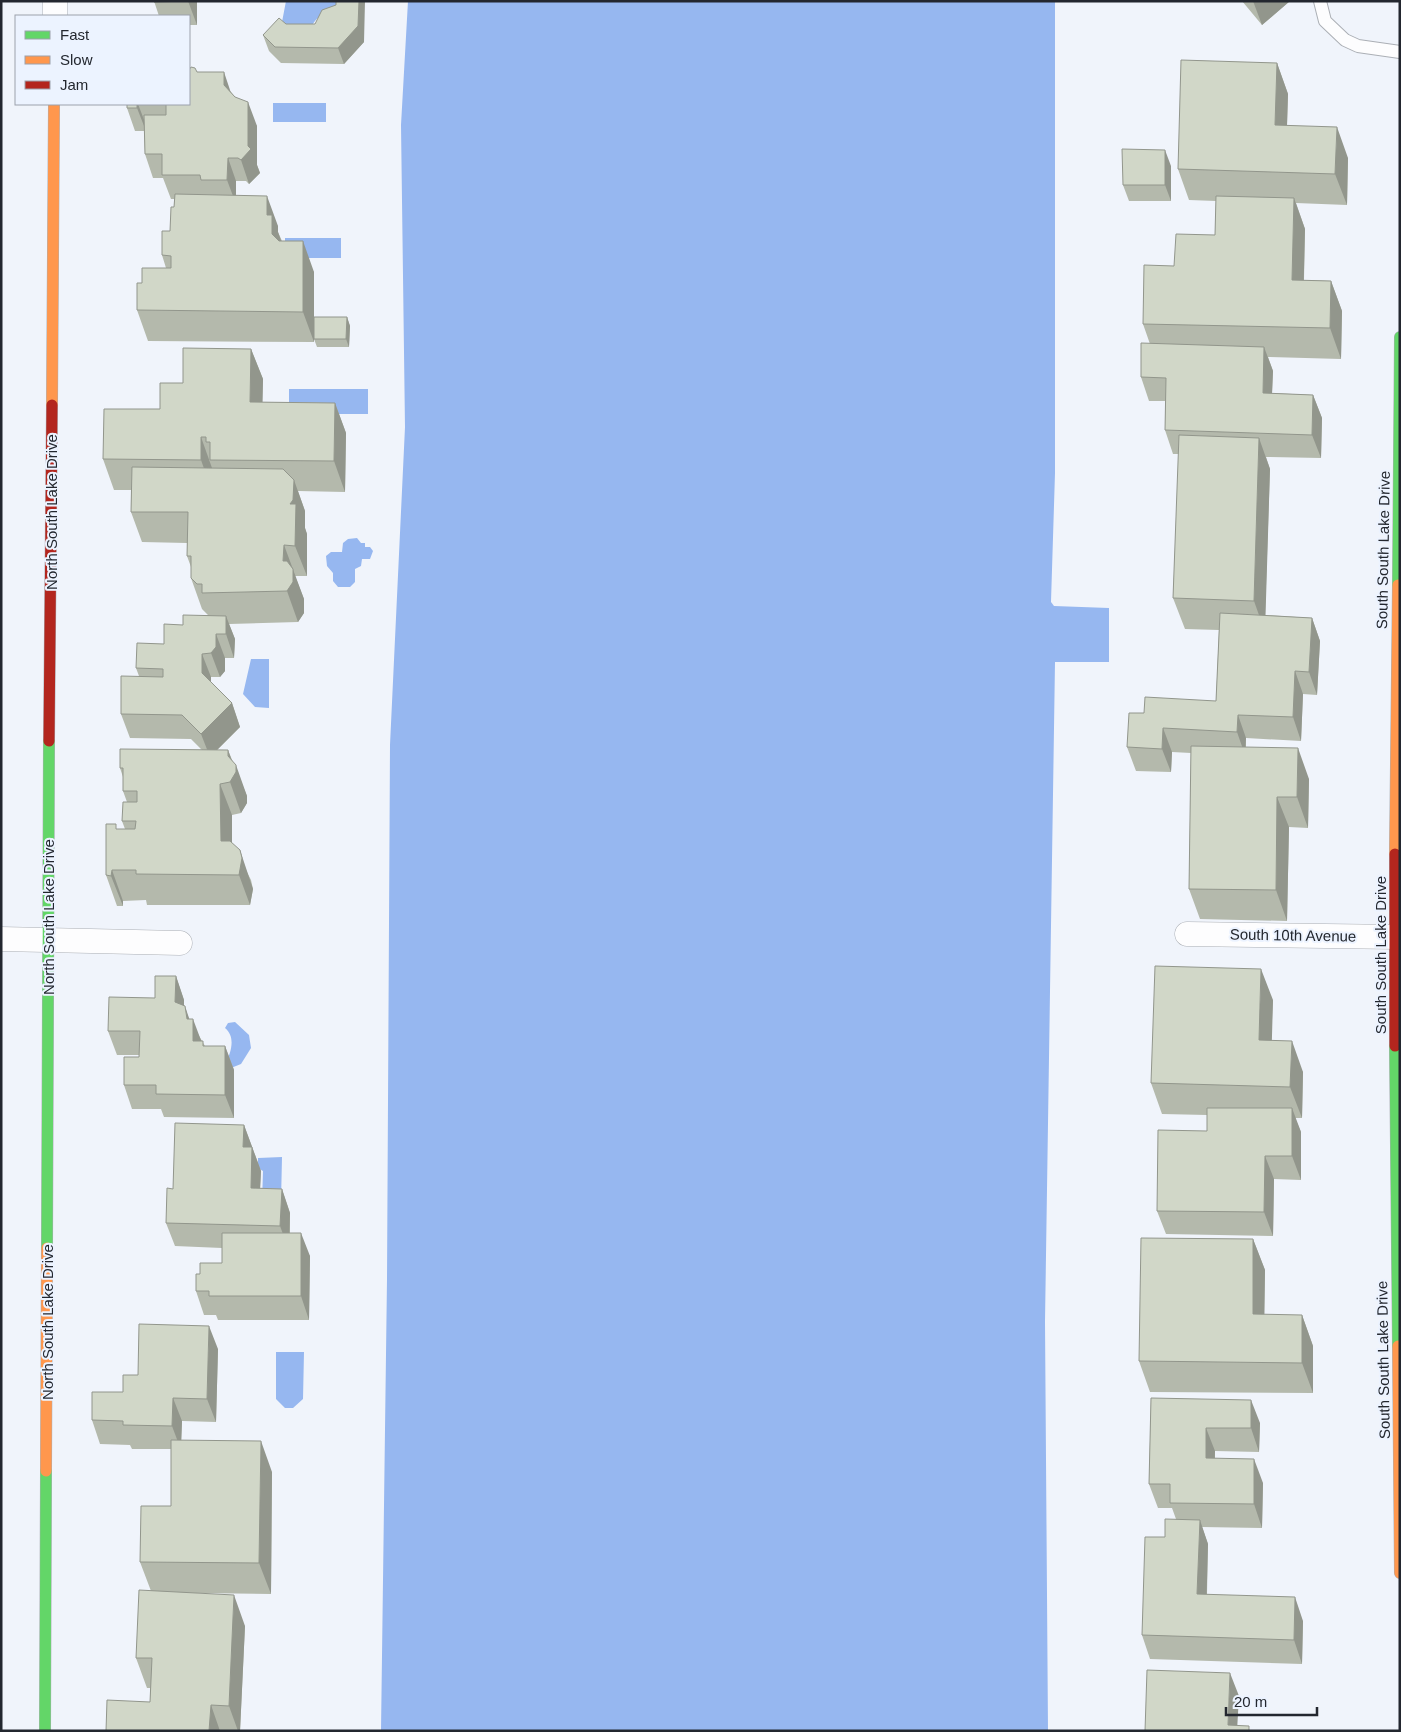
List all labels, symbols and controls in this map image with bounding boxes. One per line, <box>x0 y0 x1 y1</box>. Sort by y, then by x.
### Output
legend <box>15 15 190 105</box>
text: Fast <box>60 26 90 43</box>
text: Slow <box>60 51 93 68</box>
text: Jam <box>60 76 88 93</box>
street label: North South Lake Drive <box>43 434 60 590</box>
street label: South South Lake Drive <box>1373 471 1393 629</box>
street label: North South Lake Drive <box>40 839 57 995</box>
street label: South South Lake Drive <box>1372 876 1389 1034</box>
street label: South 10th Avenue <box>1230 925 1356 945</box>
street label: North South Lake Drive <box>39 1244 56 1400</box>
street label: South South Lake Drive <box>1373 1281 1393 1439</box>
scale bar <box>1226 1684 1317 1716</box>
text: 20 m <box>1234 1693 1267 1710</box>

